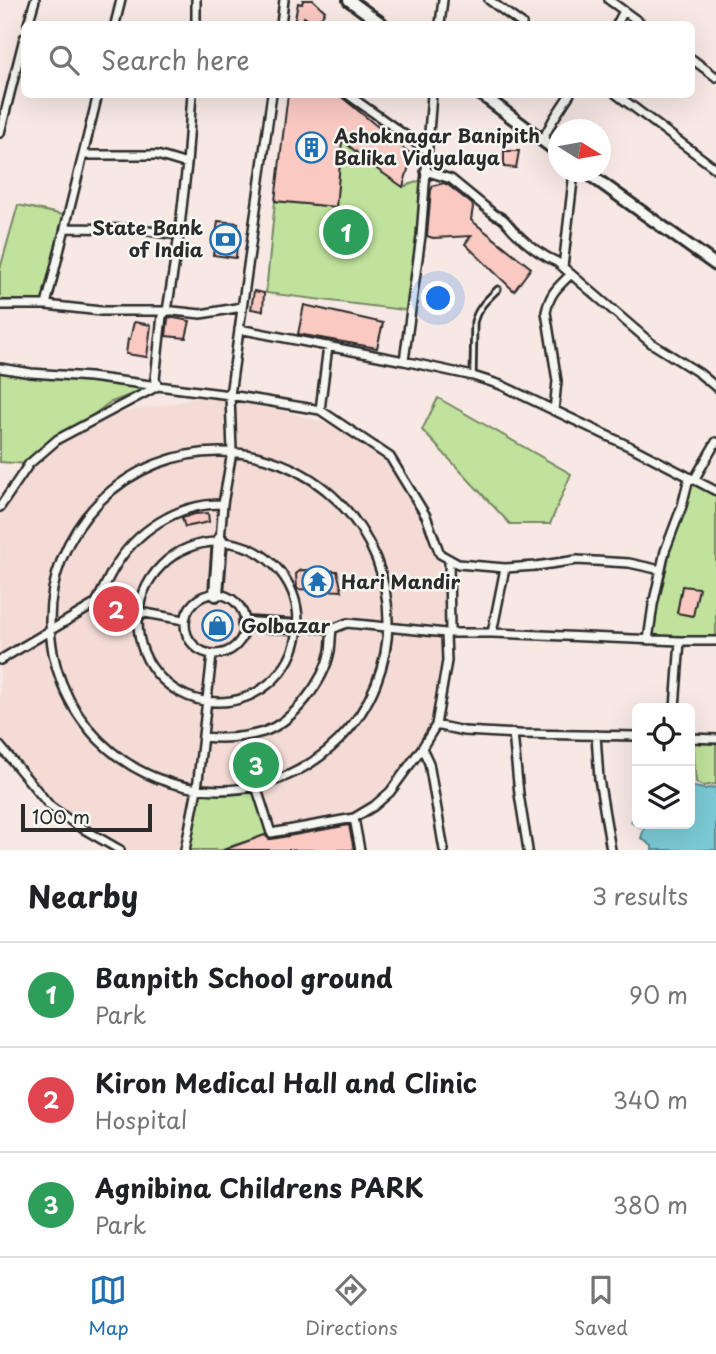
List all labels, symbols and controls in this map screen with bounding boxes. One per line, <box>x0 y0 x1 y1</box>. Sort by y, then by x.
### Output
search box <box>21 21 695 98</box>
text: Search here <box>101 40 250 79</box>
icon: search <box>45 41 83 79</box>
north arrow <box>548 119 611 182</box>
place label: Ashoknagar Banipith Balika Vidyalaya <box>333 121 540 171</box>
building icon: Ashoknagar Banipith Balika Vidyalaya <box>294 130 328 164</box>
pin: 1 <box>323 206 369 258</box>
place label: State Bank of India <box>92 213 203 263</box>
bank icon: State Bank of India <box>209 222 243 256</box>
your location <box>421 281 455 315</box>
temple icon: Hari Mandir <box>301 565 335 599</box>
place label: Hari Mandir <box>341 567 460 595</box>
pin: 2 <box>93 583 139 635</box>
shop icon: Golbazar <box>201 609 235 643</box>
place label: Golbazar <box>241 611 331 639</box>
map controls <box>632 703 695 829</box>
button: locate <box>632 703 695 766</box>
pin: 3 <box>233 739 279 791</box>
button: layers <box>632 766 695 829</box>
scale bar <box>21 801 152 833</box>
text: 100 m <box>32 802 90 830</box>
text: Nearby <box>28 873 138 918</box>
text: 3 results <box>592 878 688 913</box>
text: Banpith School ground <box>95 958 393 997</box>
text: 1 <box>46 977 57 1012</box>
text: 90 m <box>629 977 688 1012</box>
text: Park <box>95 997 146 1032</box>
text: Kiron Medical Hall and Clinic <box>95 1063 477 1102</box>
text: 2 <box>43 1082 59 1117</box>
text: 340 m <box>613 1082 688 1117</box>
text: Hospital <box>95 1102 187 1137</box>
text: Agnibina Childrens PARK <box>95 1168 424 1207</box>
text: 3 <box>43 1187 59 1222</box>
text: 380 m <box>613 1187 688 1222</box>
text: Park <box>95 1207 146 1242</box>
tab: Map <box>88 1271 129 1341</box>
tab: Directions <box>305 1271 398 1341</box>
tab: Saved <box>574 1271 628 1341</box>

